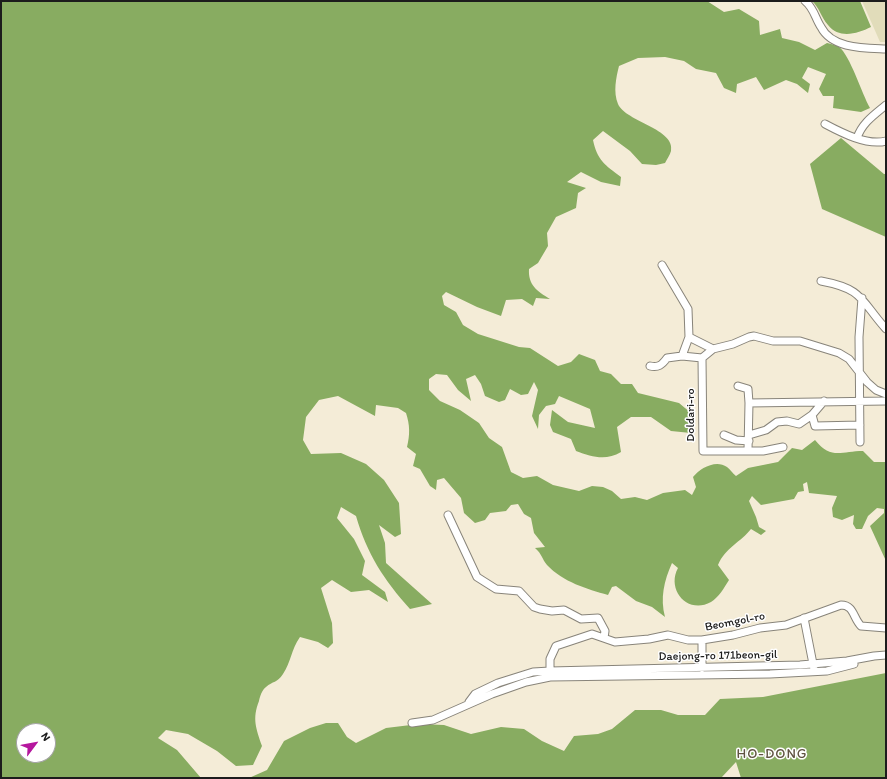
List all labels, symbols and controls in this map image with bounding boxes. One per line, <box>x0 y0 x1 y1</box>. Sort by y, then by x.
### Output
street label: Doldari-ro <box>684 388 698 442</box>
street label: Beomgol-ro <box>704 609 766 635</box>
street label: Daejong-ro 171beon-gil <box>658 648 778 664</box>
north arrow <box>16 723 56 763</box>
text: N <box>38 730 53 744</box>
district label: HO-DONG <box>737 746 807 762</box>

